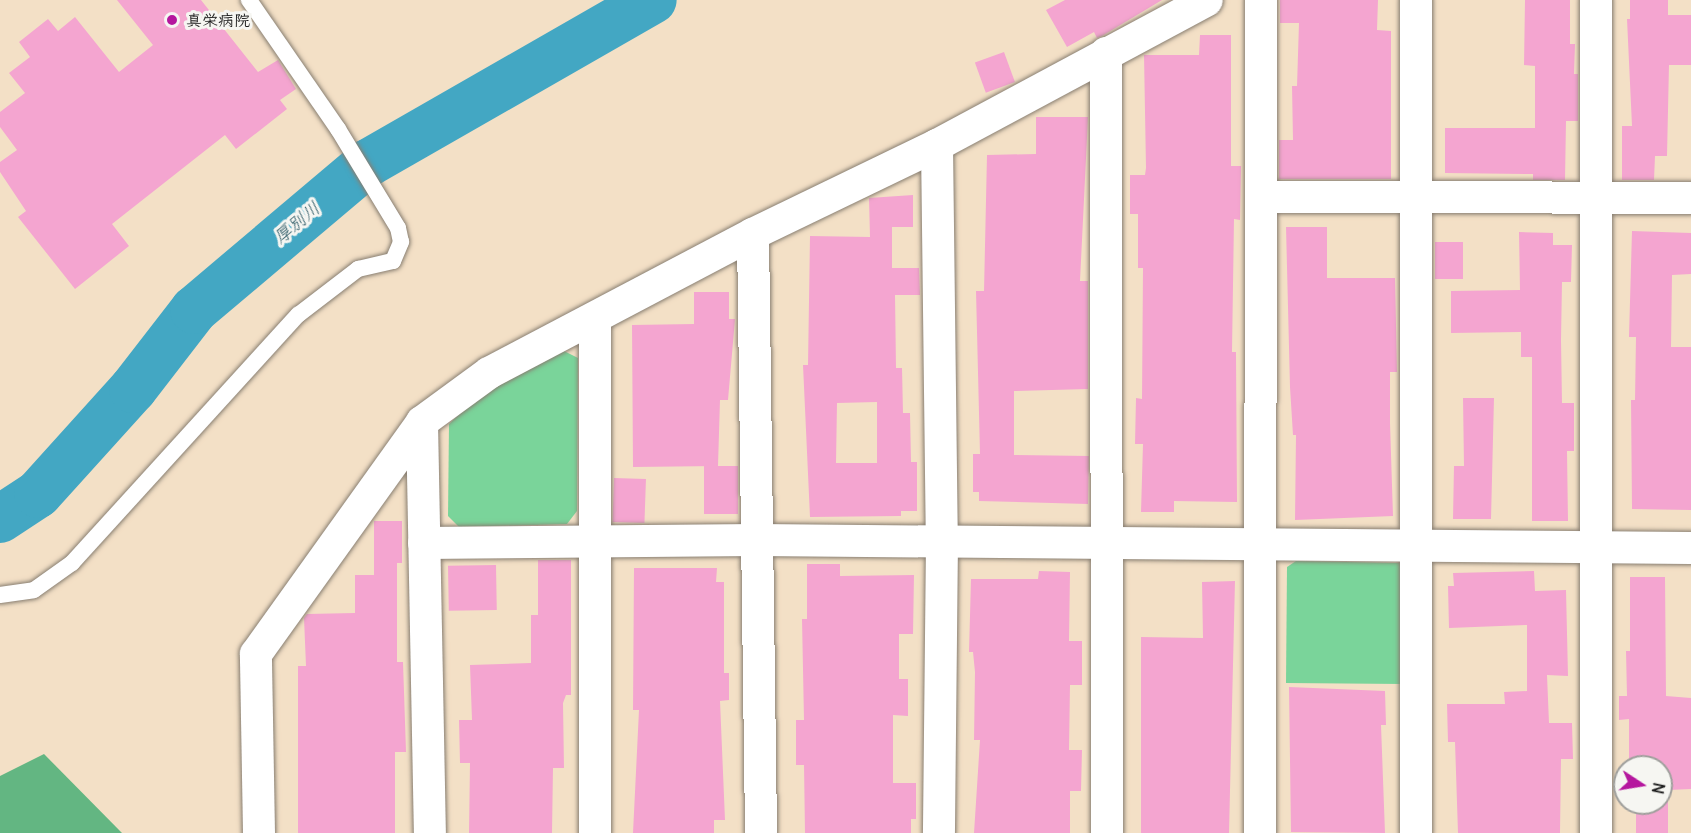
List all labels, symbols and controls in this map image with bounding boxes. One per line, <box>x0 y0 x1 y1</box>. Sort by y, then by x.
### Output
place label: 真栄病院 <box>186 10 250 30</box>
marker: 真栄病院 <box>163 11 181 29</box>
water label: 厚別川 <box>269 197 325 249</box>
north arrow <box>1613 755 1673 815</box>
text: N <box>1648 781 1670 796</box>

